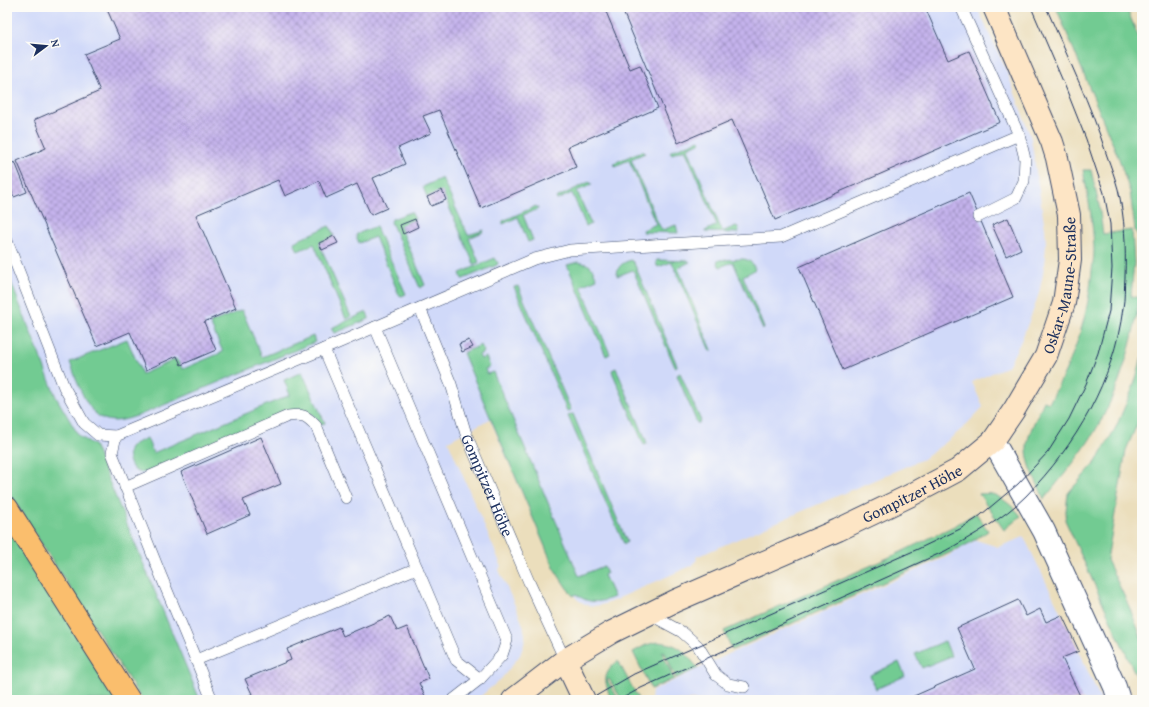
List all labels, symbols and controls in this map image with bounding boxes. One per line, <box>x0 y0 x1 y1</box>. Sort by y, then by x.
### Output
north arrow <box>26 26 66 66</box>
text: N <box>47 38 64 50</box>
street label: Oskar-Maune-Straße <box>1036 217 1082 357</box>
street label: Gompitzer Höhe <box>455 430 520 540</box>
street label: Gompitzer Höhe <box>858 458 966 529</box>

